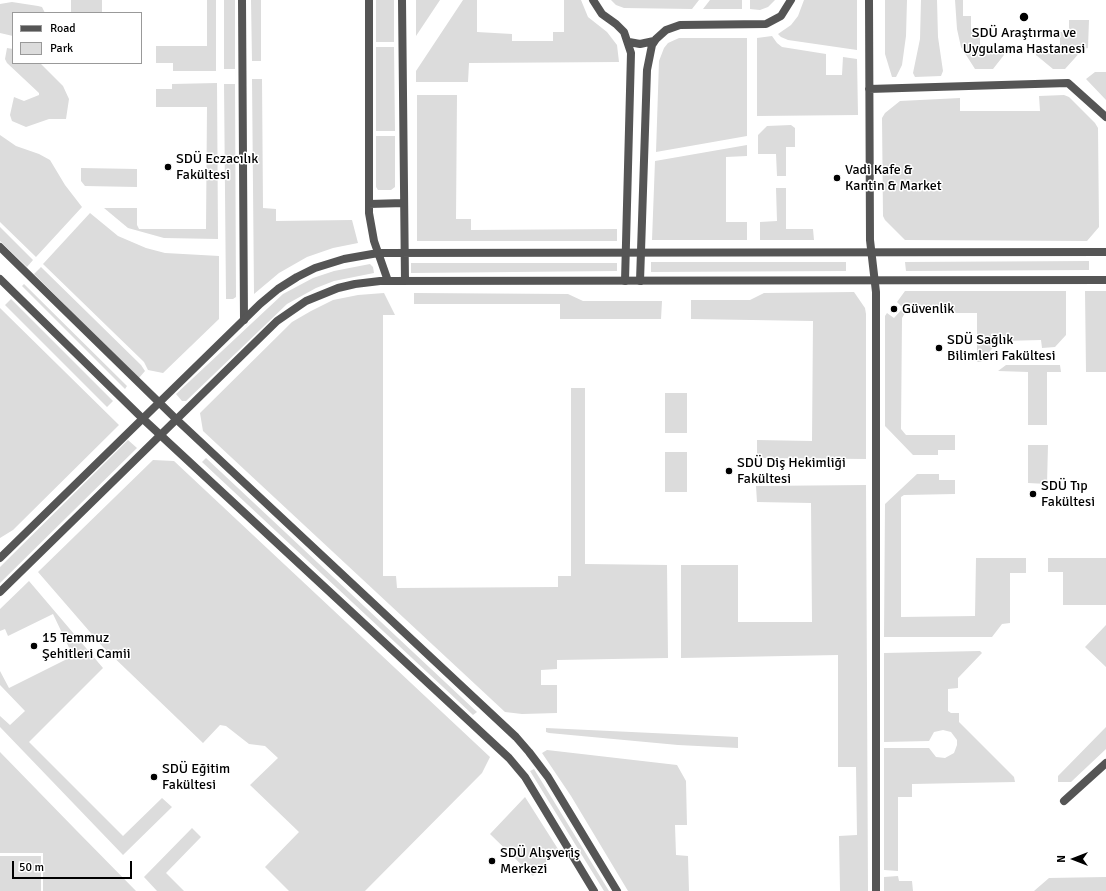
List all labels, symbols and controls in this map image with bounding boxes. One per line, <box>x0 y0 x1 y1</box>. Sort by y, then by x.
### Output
marker: SDÜ Araştırma ve Uygulama Hastanesi <box>1018 11 1030 23</box>
legend <box>12 12 142 64</box>
text: Road <box>50 21 76 36</box>
place label: SDÜ Araştırma ve Uygulama Hastanesi <box>963 25 1085 58</box>
text: Park <box>50 41 73 56</box>
place label: SDÜ Eczacılık Fakültesi <box>176 151 258 184</box>
marker: SDÜ Eczacılık Fakültesi <box>163 162 173 172</box>
place label: Vadi Kafe & Kantin & Market <box>845 162 942 194</box>
marker: Vadi Kafe & Kantin & Market <box>832 173 842 183</box>
place label: Güvenlik <box>902 301 954 317</box>
marker: Güvenlik <box>889 304 899 314</box>
place label: SDÜ Sağlık Bilimleri Fakültesi <box>947 332 1055 364</box>
marker: SDÜ Sağlık Bilimleri Fakültesi <box>934 343 944 353</box>
place label: SDÜ Diş Hekimliği Fakültesi <box>737 455 846 488</box>
marker: SDÜ Diş Hekimliği Fakültesi <box>724 466 734 476</box>
place label: SDÜ Tıp Fakültesi <box>1041 478 1095 510</box>
marker: SDÜ Tıp Fakültesi <box>1028 489 1038 499</box>
place label: 15 Temmuz Şehitleri Camii <box>42 630 130 662</box>
marker: 15 Temmuz Şehitleri Camii <box>29 641 39 651</box>
place label: SDÜ Eğitim Fakültesi <box>162 761 230 794</box>
marker: SDÜ Eğitim Fakültesi <box>149 772 159 782</box>
north arrow <box>1054 839 1094 879</box>
place label: SDÜ Alışveriş Merkezi <box>500 845 580 878</box>
scale bar <box>14 853 134 879</box>
text: N <box>1055 855 1068 863</box>
marker: SDÜ Alışveriş Merkezi <box>487 856 497 866</box>
text: 50 m <box>19 860 44 875</box>

